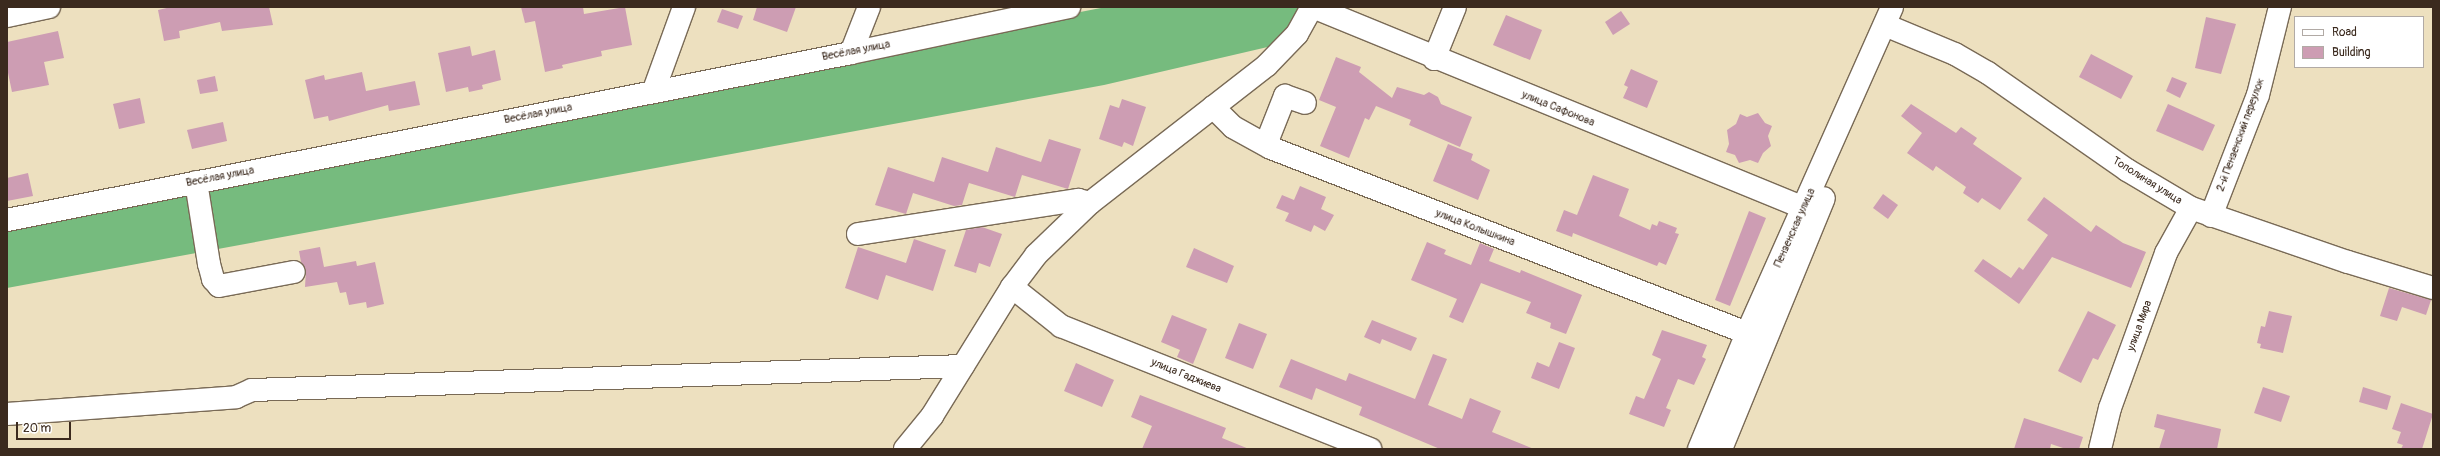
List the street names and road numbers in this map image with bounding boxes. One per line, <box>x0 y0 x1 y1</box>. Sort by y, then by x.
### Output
street label: Весёлая улица <box>821 38 891 64</box>
street label: 2-й Пензенский переулок <box>2214 76 2268 194</box>
street label: улица Сафонова <box>1520 88 1596 130</box>
street label: Весёлая улица <box>503 101 573 127</box>
street label: Тополиная улица <box>2110 154 2184 208</box>
street label: Весёлая улица <box>185 164 255 190</box>
street label: Пензенская улица <box>1772 186 1818 270</box>
street label: улица Колышкина <box>1434 207 1516 249</box>
street label: улица Мира <box>2125 299 2155 353</box>
street label: улица Гаджиева <box>1149 356 1223 396</box>

